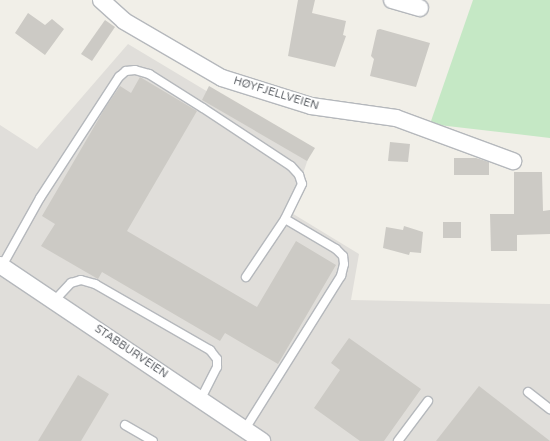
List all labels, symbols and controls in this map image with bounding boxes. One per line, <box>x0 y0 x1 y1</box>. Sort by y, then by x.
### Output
street label: HØYFJELLVEIEN <box>232 75 320 113</box>
street label: STABBURVEIEN <box>92 323 170 381</box>

